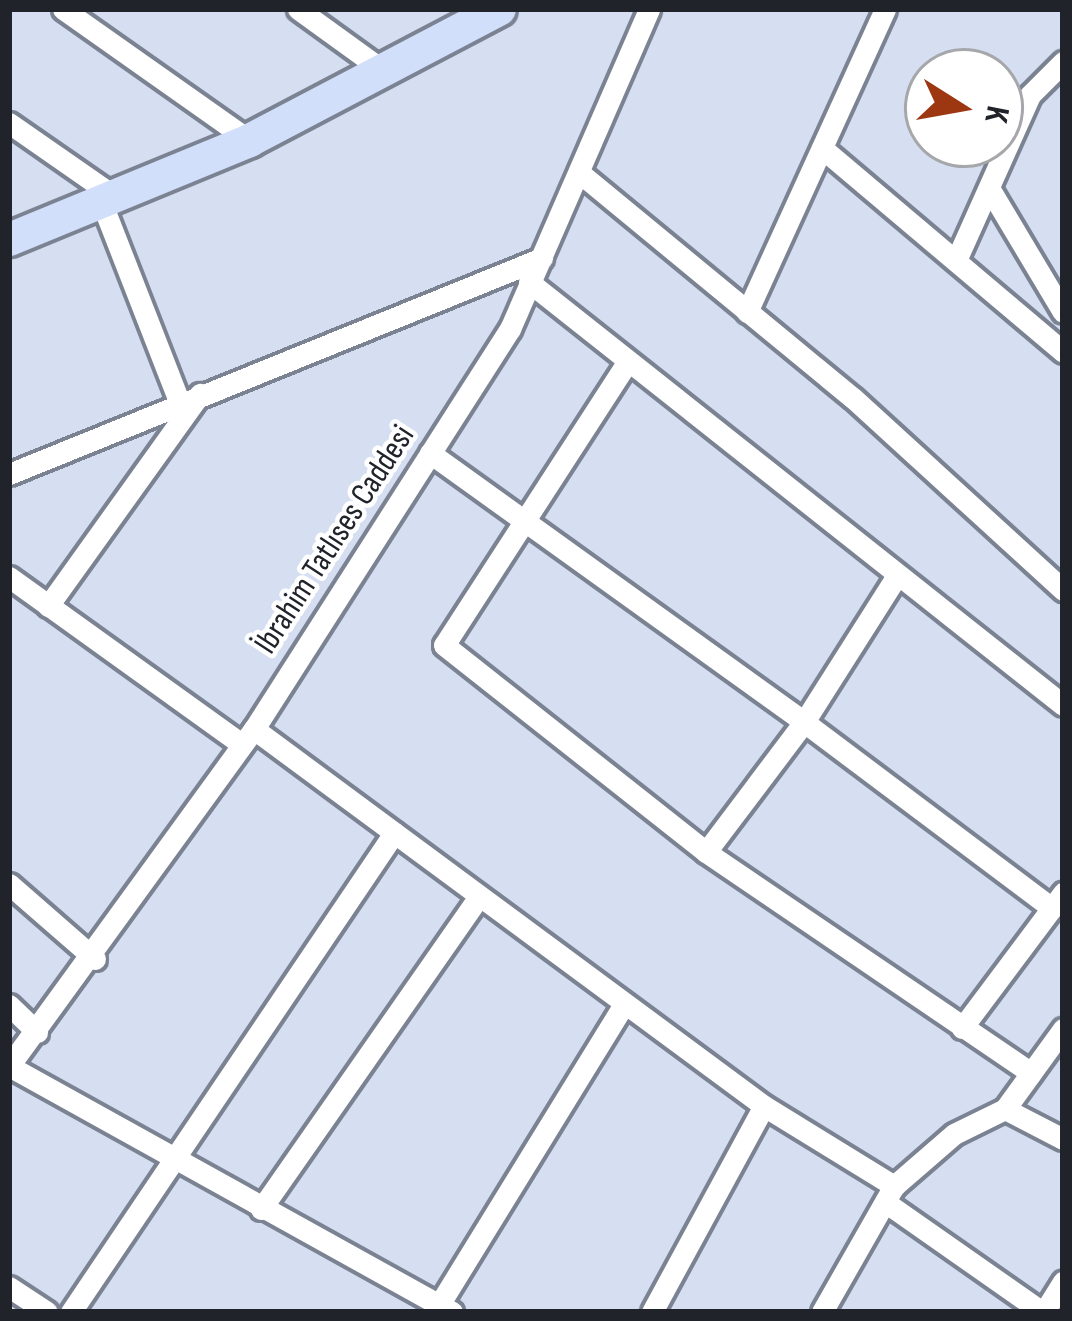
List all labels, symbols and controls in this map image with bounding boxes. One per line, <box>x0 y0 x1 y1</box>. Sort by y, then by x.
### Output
north arrow <box>904 48 1024 168</box>
text: K <box>975 102 1018 126</box>
street label: İbrahim Tatlıses Caddesi <box>246 418 424 662</box>

